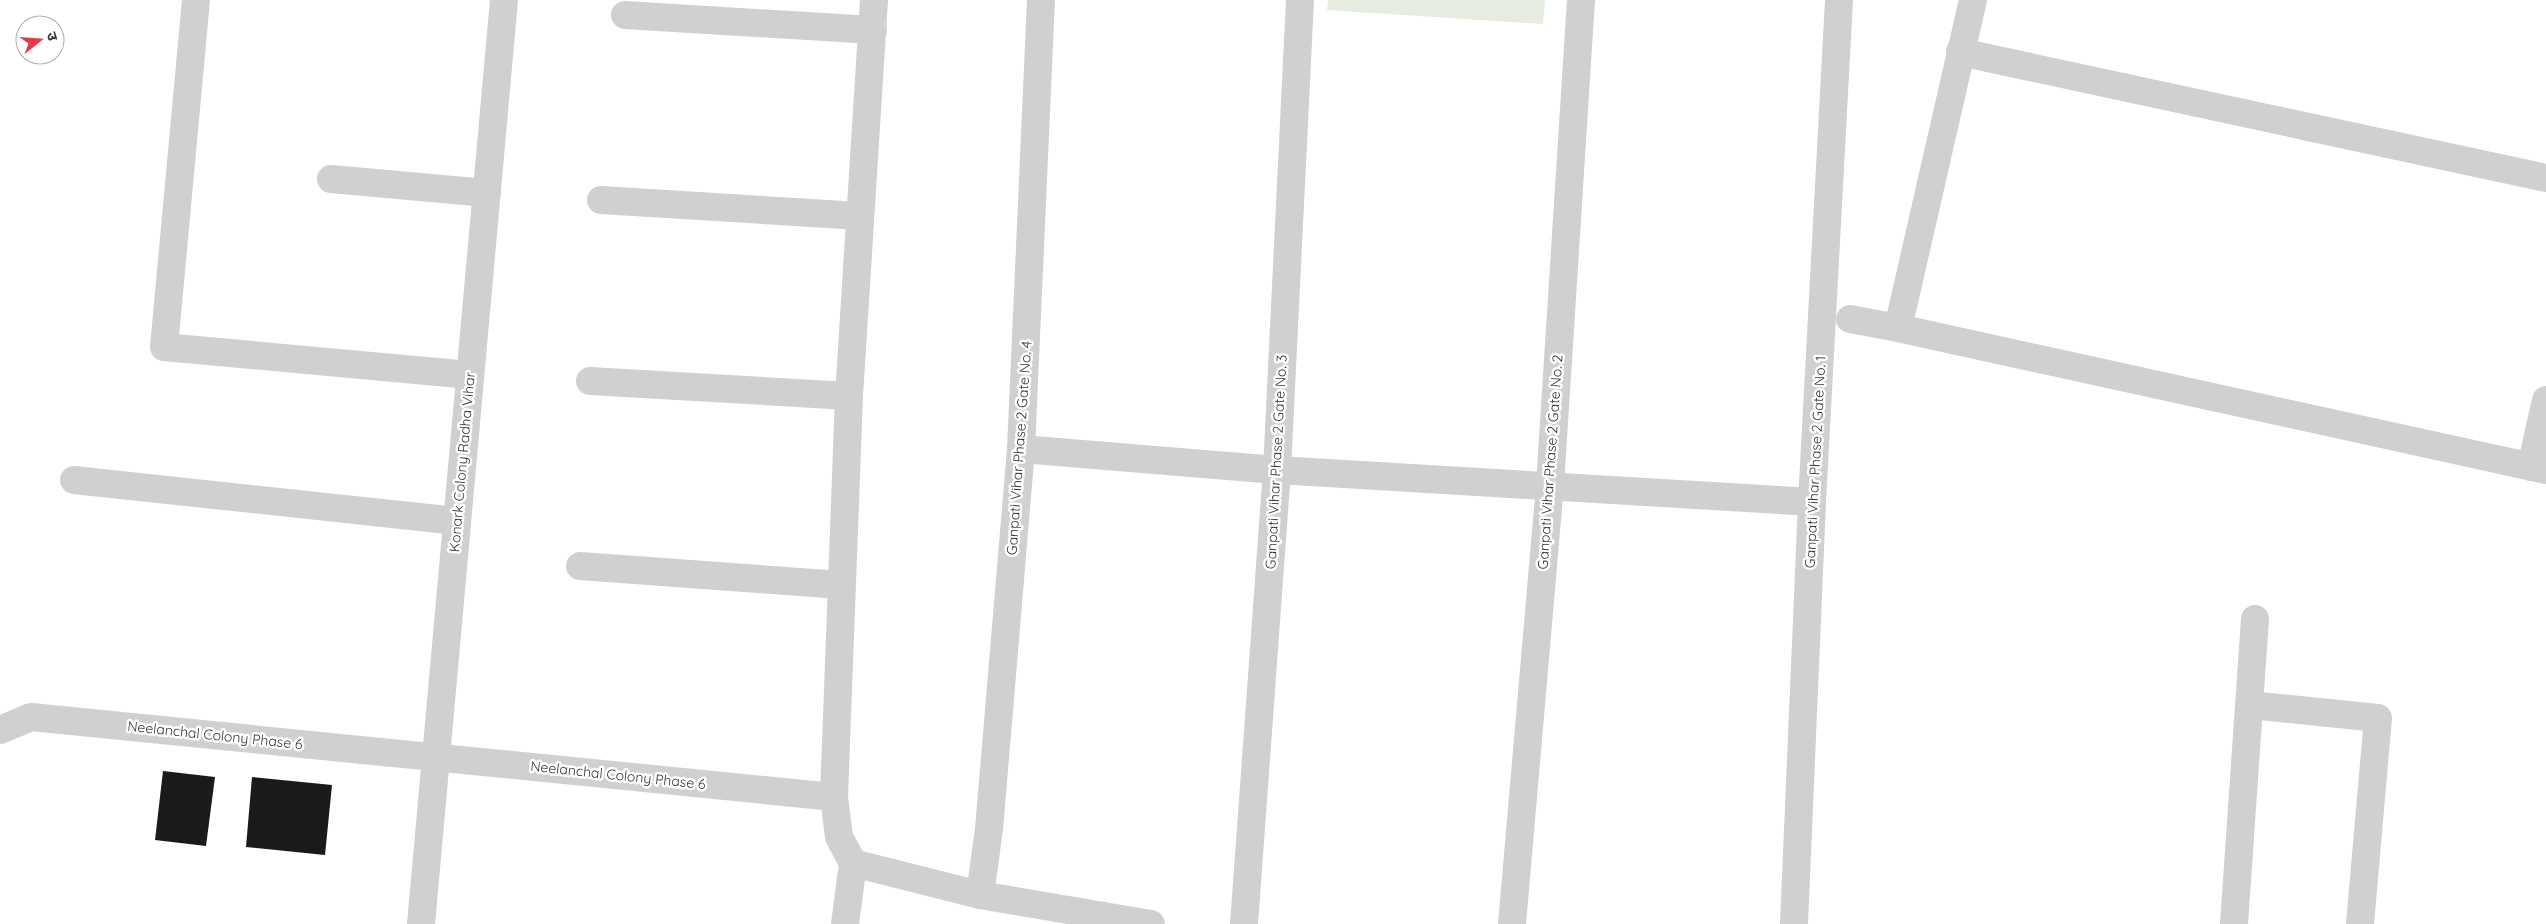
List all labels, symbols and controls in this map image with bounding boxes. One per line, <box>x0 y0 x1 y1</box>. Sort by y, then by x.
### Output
north arrow <box>15 15 65 65</box>
text: उ <box>43 30 62 44</box>
street label: Ganpati Vihar Phase 2 Gate No. 4 <box>1003 340 1035 556</box>
street label: Ganpati Vihar Phase 2 Gate No. 3 <box>1261 354 1291 570</box>
street label: Ganpati Vihar Phase 2 Gate No. 2 <box>1534 354 1567 570</box>
street label: Ganpati Vihar Phase 2 Gate No. 1 <box>1800 355 1830 569</box>
street label: Konark Colony Radha Vihar <box>445 371 479 553</box>
street label: Neelanchal Colony Phase 6 <box>127 717 304 753</box>
street label: Neelanchal Colony Phase 6 <box>530 757 707 793</box>

